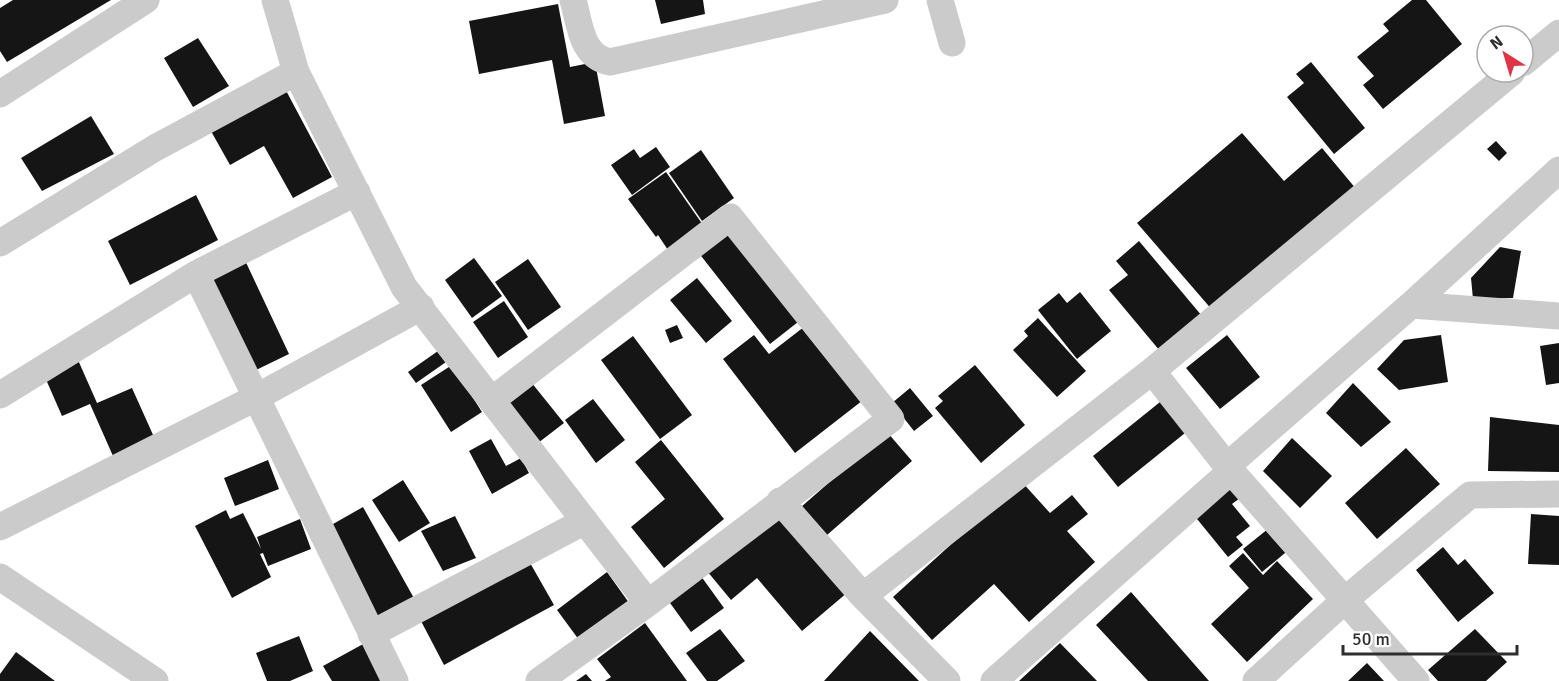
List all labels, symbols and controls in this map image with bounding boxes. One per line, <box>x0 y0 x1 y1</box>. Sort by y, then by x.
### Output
north arrow <box>1475 24 1535 84</box>
text: N <box>1486 31 1507 54</box>
scale bar <box>1343 618 1517 656</box>
text: 50 m <box>1352 628 1390 650</box>

